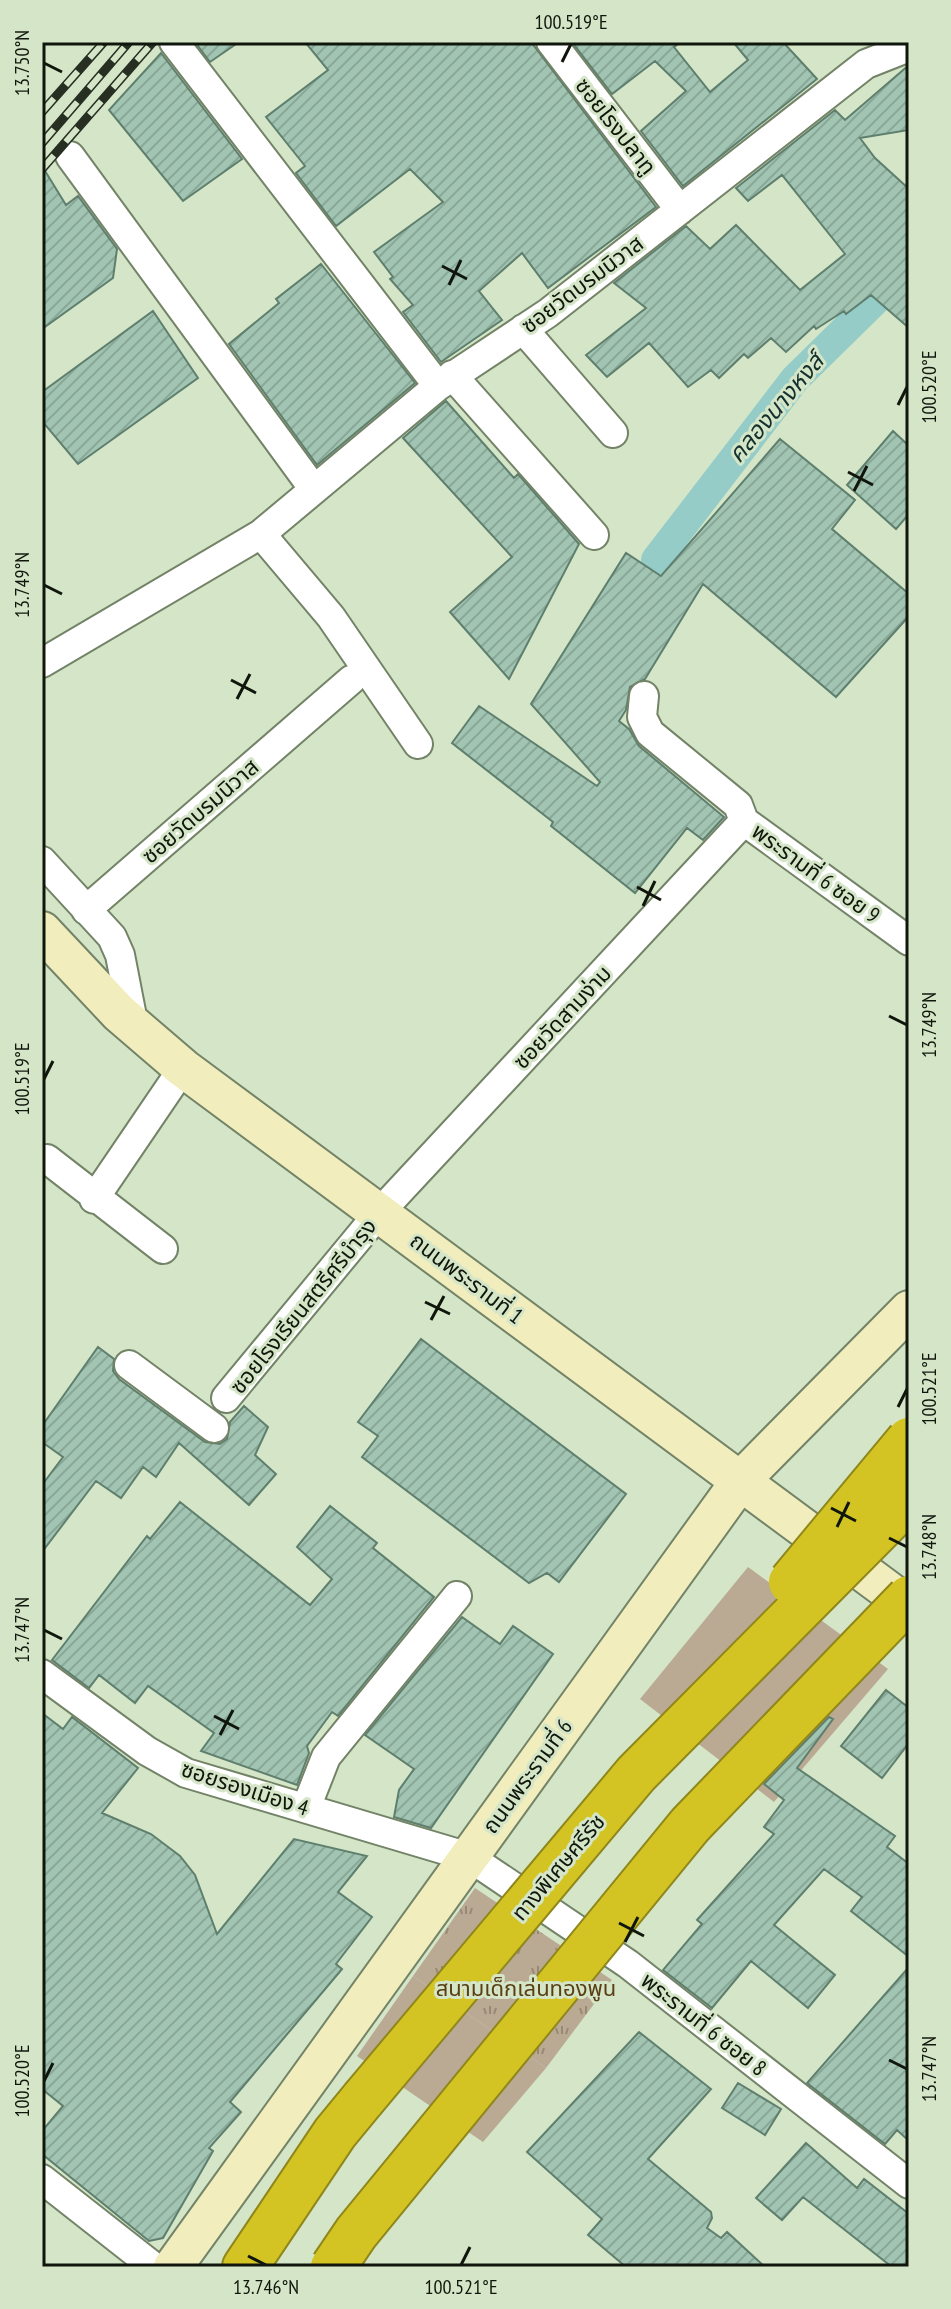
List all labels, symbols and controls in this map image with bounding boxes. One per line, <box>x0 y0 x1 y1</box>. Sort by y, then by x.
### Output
text: 100.519°E <box>535 9 607 35</box>
text: 13.750°N <box>9 30 35 96</box>
street label: ซอยโรงปลาทู <box>569 72 663 180</box>
street label: ซอยวัดบรมนิวาส <box>515 229 649 339</box>
water label: คลองนางหงส์ <box>721 344 833 469</box>
text: 100.520°E <box>916 351 942 423</box>
text: 13.749°N <box>9 552 35 618</box>
street label: ซอยวัดบรมนิวาส <box>136 753 264 869</box>
street label: พระรามที่ 6 ซอย 9 <box>746 816 886 929</box>
street label: ซอยวัดสามง่าม <box>507 959 617 1075</box>
text: 13.749°N <box>916 992 942 1058</box>
text: 100.519°E <box>9 1043 35 1115</box>
street label: ซอยโรงเรียนสตรีศรีบำรุง <box>224 1213 382 1399</box>
street label: ถนนพระรามที่ 1 <box>405 1225 530 1330</box>
text: 100.521°E <box>916 1353 942 1425</box>
text: 13.748°N <box>916 1514 942 1580</box>
text: 13.747°N <box>9 1597 35 1663</box>
street label: ถนนพระรามที่ 6 <box>475 1713 578 1839</box>
street label: ซอยรองเมือง 4 <box>178 1754 312 1822</box>
street label: ทางพิเศษศรีรัช <box>505 1808 611 1926</box>
street label: พระรามที่ 6 ซอย 8 <box>636 1965 773 2082</box>
park label: สนามเด็กเล่นทองพูน <box>436 1974 616 2002</box>
text: 13.747°N <box>916 2036 942 2102</box>
text: 100.520°E <box>9 2045 35 2117</box>
text: 13.746°N <box>233 2274 299 2300</box>
text: 100.521°E <box>425 2274 497 2300</box>

